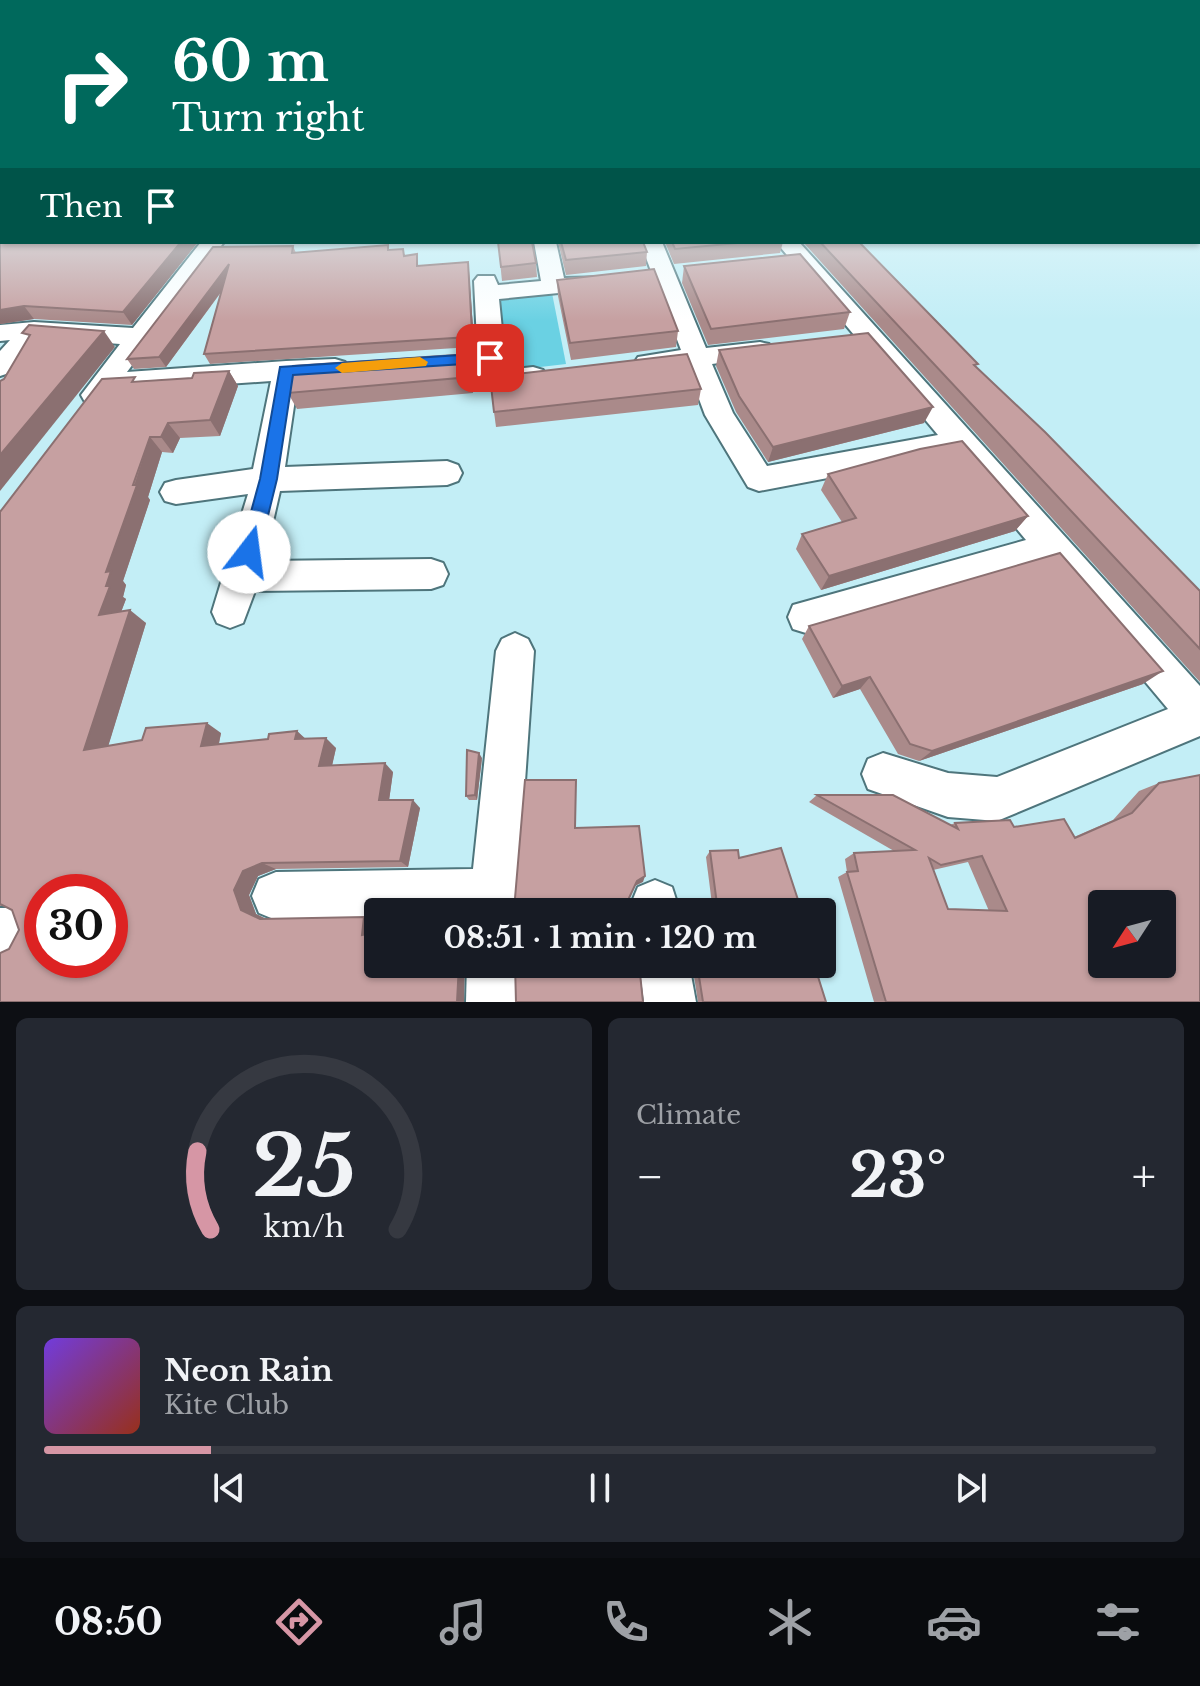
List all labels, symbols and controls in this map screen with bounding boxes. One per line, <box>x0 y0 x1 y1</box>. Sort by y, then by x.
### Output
text: 60 m <box>172 27 329 96</box>
icon: right <box>40 32 144 136</box>
text: Turn right <box>172 96 365 141</box>
icon: arrive <box>139 184 183 228</box>
text: Then <box>40 188 123 225</box>
pin <box>456 324 524 392</box>
icon: arrive <box>468 336 512 380</box>
position arrow <box>207 510 291 594</box>
speed limit sign: 30 <box>24 874 128 978</box>
north arrow <box>1088 890 1176 978</box>
map controls <box>1088 890 1176 978</box>
text: 08:51 · 1 min · 120 m <box>443 919 757 956</box>
text: Climate <box>636 1099 741 1131</box>
text: 25 <box>252 1115 356 1218</box>
text: 23° <box>849 1139 947 1213</box>
text: − <box>636 1149 664 1204</box>
text: + <box>1132 1149 1156 1204</box>
text: km/h <box>263 1209 345 1245</box>
text: Neon Rain <box>164 1352 333 1389</box>
text: Kite Club <box>164 1389 289 1421</box>
icon: previous <box>207 1466 251 1510</box>
icon: pause <box>578 1466 622 1510</box>
icon: next <box>949 1466 993 1510</box>
icon: directions <box>271 1594 327 1650</box>
icon: music <box>435 1594 491 1650</box>
icon: phone <box>598 1594 654 1650</box>
icon: climate <box>762 1594 818 1650</box>
icon: car <box>926 1594 982 1650</box>
icon: filters <box>1090 1594 1146 1650</box>
text: 08:50 <box>54 1600 163 1645</box>

